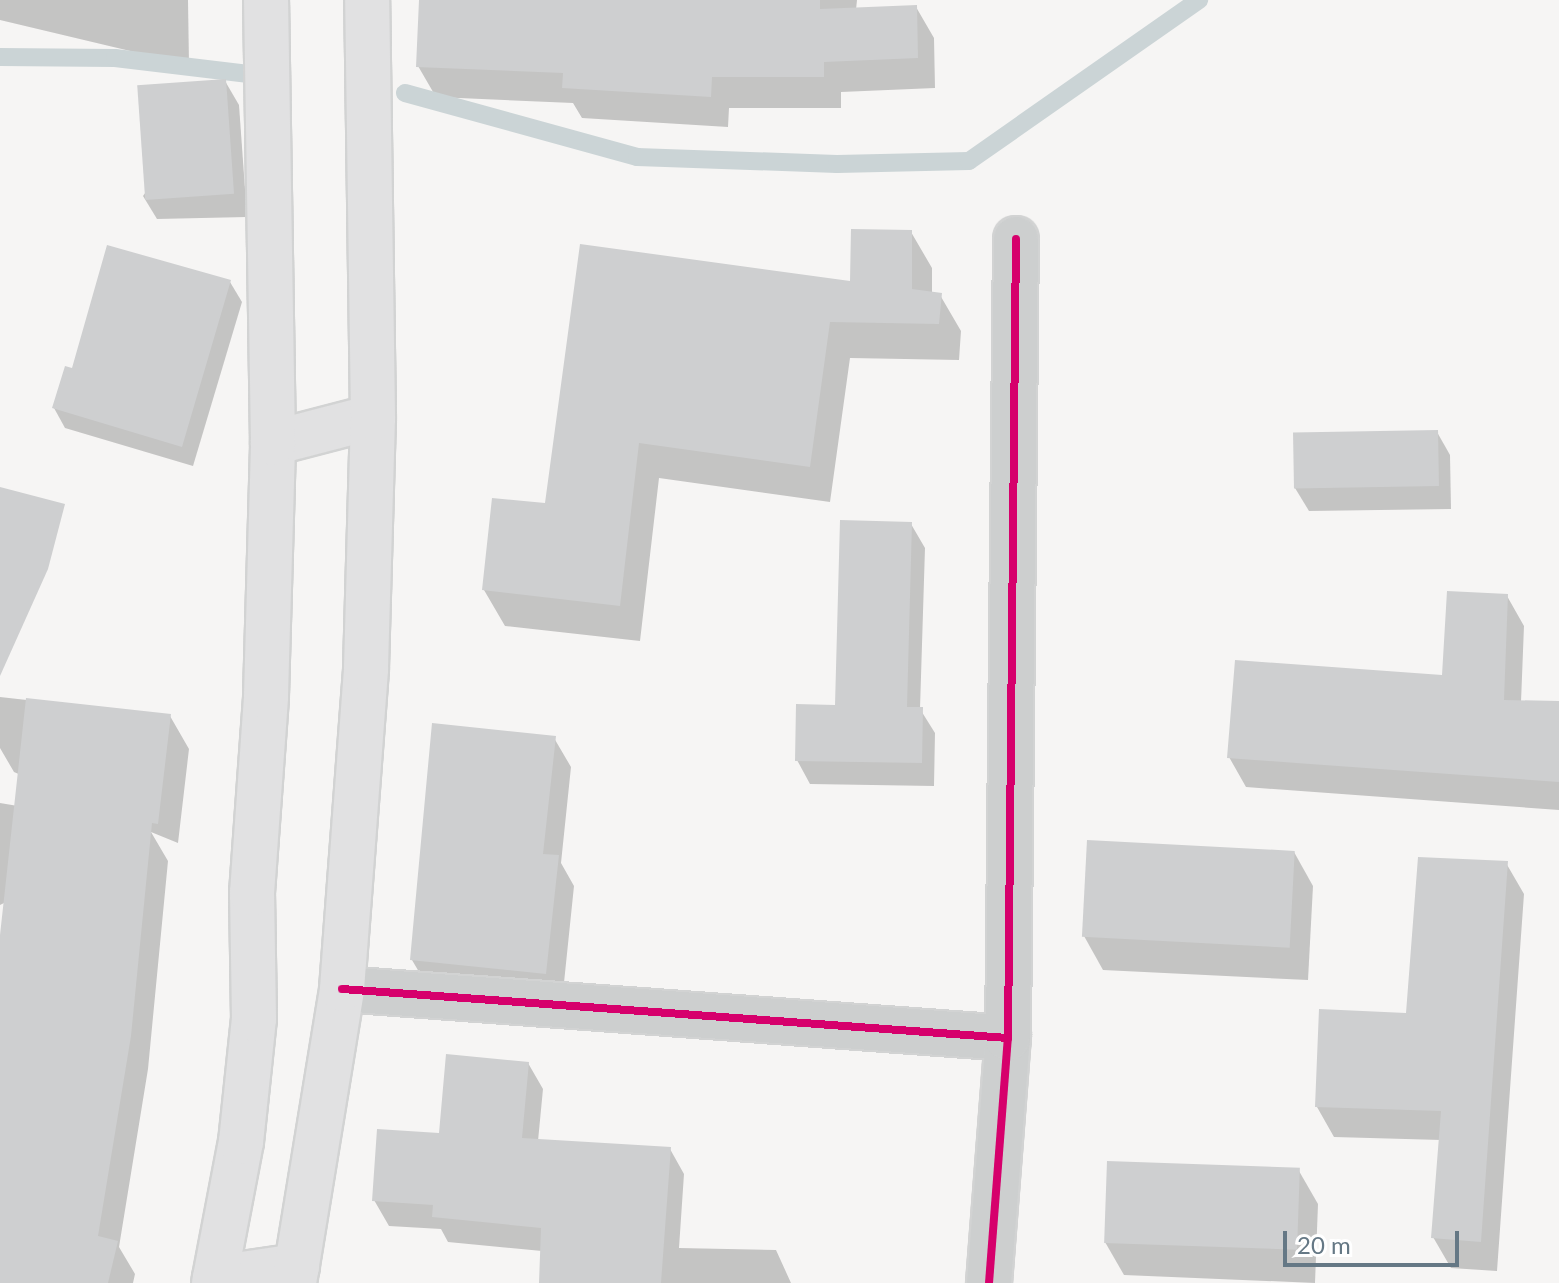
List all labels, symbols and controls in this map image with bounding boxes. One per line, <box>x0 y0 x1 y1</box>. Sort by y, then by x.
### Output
scale bar <box>1287 1215 1463 1265</box>
text: 20 m <box>1297 1230 1351 1259</box>

